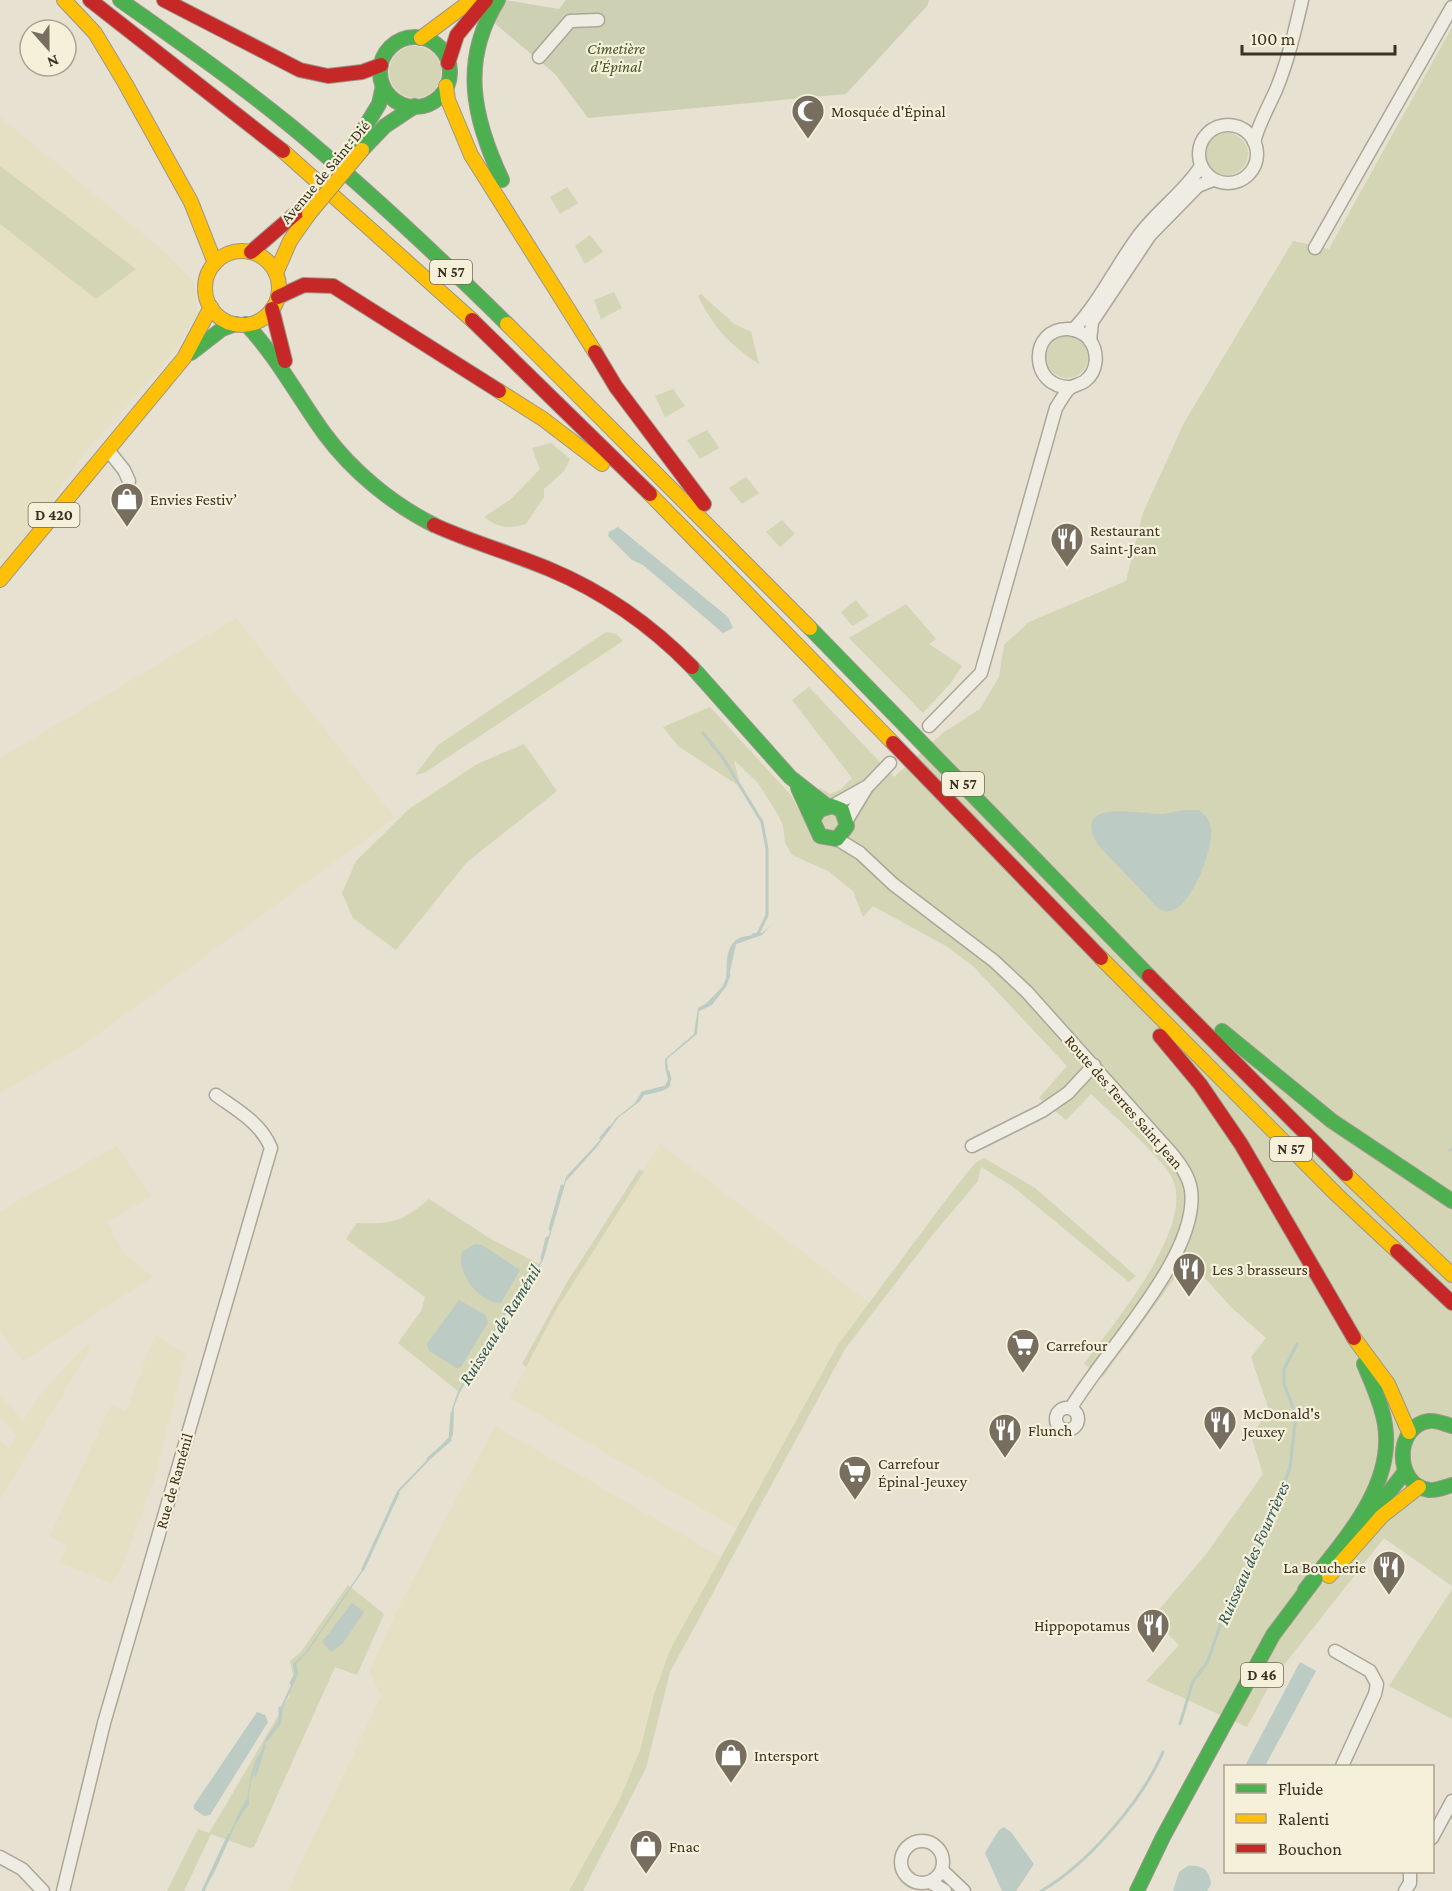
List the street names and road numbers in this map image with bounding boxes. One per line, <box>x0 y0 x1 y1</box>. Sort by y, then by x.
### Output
street label: Avenue de Saint-Dié <box>277 117 373 227</box>
road number: N 57 <box>430 260 472 284</box>
road number: D 420 <box>28 503 80 527</box>
road number: N 57 <box>942 772 984 796</box>
street label: Route des Terres Saint Jean <box>1061 1032 1187 1173</box>
road number: N 57 <box>1270 1137 1312 1161</box>
street label: Rue de Raménil <box>152 1431 196 1531</box>
road number: D 46 <box>1241 1663 1283 1687</box>

